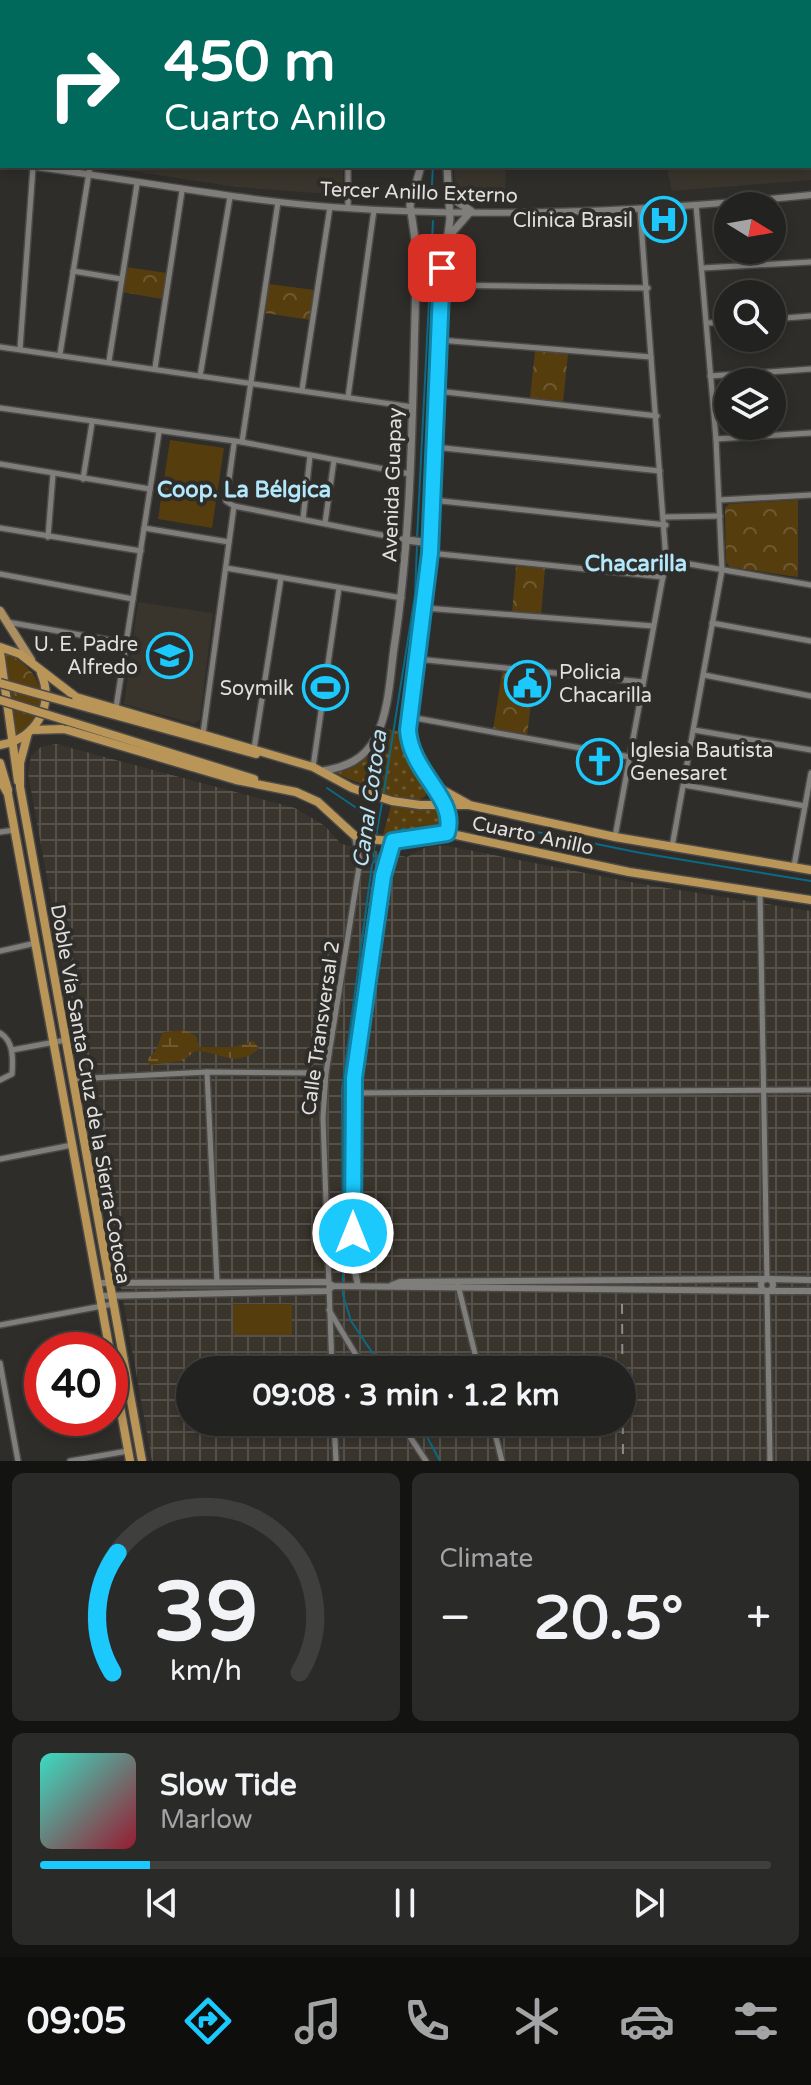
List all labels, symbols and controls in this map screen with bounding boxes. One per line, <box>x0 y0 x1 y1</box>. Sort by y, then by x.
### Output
text: 450 m <box>164 29 335 96</box>
icon: right <box>32 32 136 136</box>
text: Cuarto Anillo <box>164 97 387 140</box>
street label: Tercer Anillo Externo <box>320 178 518 208</box>
north arrow <box>714 192 786 264</box>
map controls <box>714 192 786 440</box>
hospital icon: Clinica Brasil <box>640 196 688 244</box>
place label: Clinica Brasil <box>513 209 633 233</box>
pin <box>408 234 476 302</box>
icon: arrive <box>420 246 464 290</box>
button: search <box>714 280 786 352</box>
button: layers <box>714 368 786 440</box>
street label: Avenida Guapay <box>378 407 408 563</box>
district label: Coop. La Bélgica <box>157 477 331 503</box>
district label: Chacarilla <box>585 551 687 577</box>
school or university icon: U. E. Padre Alfredo <box>145 631 193 679</box>
place label: U. E. Padre Alfredo <box>34 633 138 680</box>
public building icon: Policia Chacarilla <box>504 660 552 708</box>
place label: Policia Chacarilla <box>559 661 652 708</box>
sports icon: Soymilk <box>301 664 349 712</box>
place label: Soymilk <box>220 677 294 701</box>
water label: Canal Cotoca <box>347 728 393 870</box>
church icon: Iglesia Bautista Genesaret <box>575 738 623 786</box>
place label: Iglesia Bautista Genesaret <box>630 739 774 786</box>
street label: Cuarto Anillo <box>470 811 596 861</box>
street label: Doble Vía Santa Cruz de la Sierra-Cotoca <box>45 902 135 1286</box>
street label: Calle Transversal 2 <box>297 939 345 1117</box>
position arrow <box>311 1191 395 1275</box>
speed limit sign: 40 <box>24 1332 128 1436</box>
text: 09:08 · 3 min · 1.2 km <box>252 1377 560 1414</box>
text: Climate <box>440 1543 533 1574</box>
text: 39 <box>154 1563 258 1663</box>
text: 20.5° <box>533 1583 684 1655</box>
text: − <box>440 1592 471 1645</box>
text: + <box>746 1592 771 1645</box>
text: km/h <box>170 1654 242 1688</box>
text: Slow Tide <box>160 1767 297 1804</box>
text: Marlow <box>160 1804 252 1835</box>
icon: previous <box>140 1881 184 1925</box>
icon: pause <box>383 1881 427 1925</box>
icon: next <box>627 1881 671 1925</box>
icon: directions <box>180 1993 236 2049</box>
icon: music <box>290 1993 346 2049</box>
icon: phone <box>399 1993 455 2049</box>
icon: climate <box>509 1993 565 2049</box>
icon: car <box>619 1993 675 2049</box>
icon: filters <box>728 1993 784 2049</box>
text: 09:05 <box>27 2000 127 2043</box>

